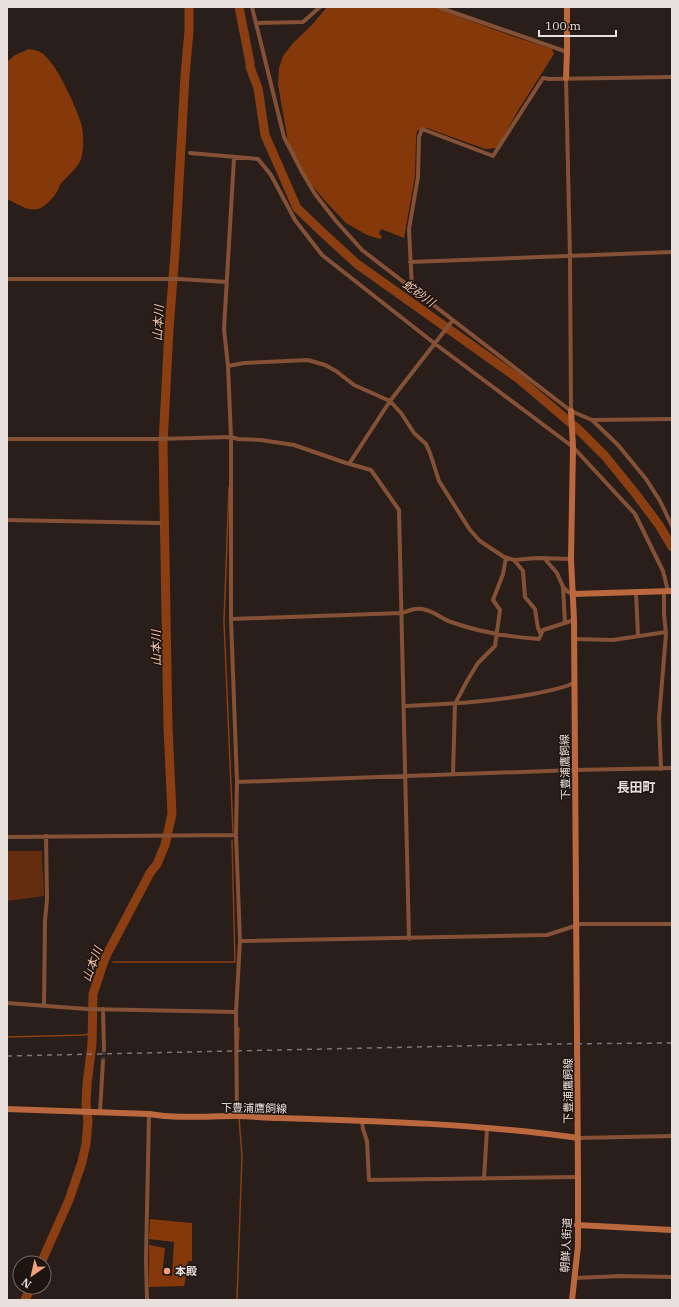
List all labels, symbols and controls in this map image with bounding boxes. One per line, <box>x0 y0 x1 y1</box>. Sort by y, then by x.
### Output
scale bar <box>539 12 616 38</box>
text: 100 m <box>545 18 581 33</box>
water label: 蛇砂川 <box>400 277 440 311</box>
water label: 山本川 <box>150 303 167 341</box>
water label: 山本川 <box>148 628 164 666</box>
street label: 下豊浦鷹飼線 <box>557 734 573 800</box>
district label: 長田町 <box>616 779 656 796</box>
water label: 山本川 <box>79 943 106 983</box>
street label: 下豊浦鷹飼線 <box>561 1058 575 1124</box>
street label: 下豊浦鷹飼線 <box>221 1100 287 1116</box>
street label: 朝鮮人街道 <box>558 1217 574 1273</box>
north arrow <box>12 1255 52 1295</box>
place label: 本殿 <box>175 1264 197 1278</box>
marker: 本殿 <box>162 1266 172 1276</box>
text: N <box>19 1275 34 1292</box>

